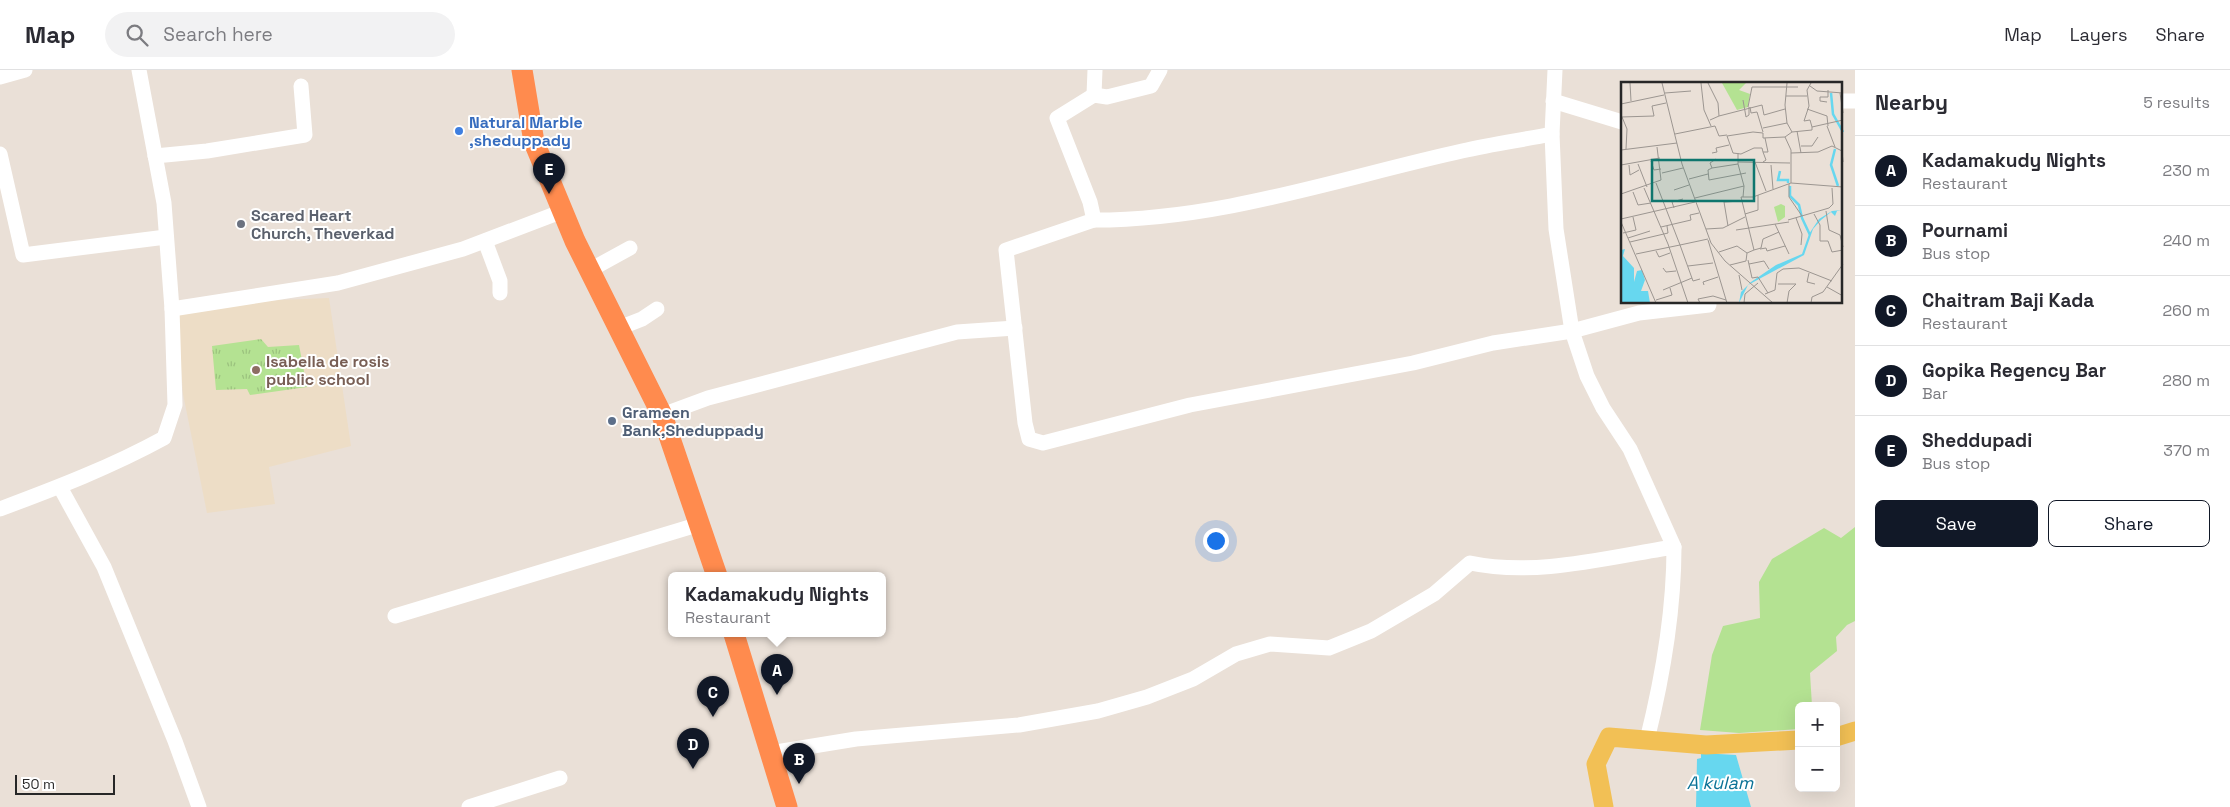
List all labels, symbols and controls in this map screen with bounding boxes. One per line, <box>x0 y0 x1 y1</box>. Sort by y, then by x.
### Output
search box <box>105 12 455 57</box>
text: Map <box>25 19 75 50</box>
icon: search <box>123 21 151 49</box>
text: Search here <box>163 22 273 47</box>
text: Map <box>2004 23 2042 46</box>
text: Layers <box>2070 23 2127 46</box>
text: Share <box>2155 23 2205 46</box>
inset map <box>1621 82 1842 304</box>
text: Nearby <box>1875 89 1948 116</box>
text: 5 results <box>2143 92 2210 113</box>
place label: Natural Marble ,sheduppady <box>469 112 583 151</box>
marker: Natural Marble ,sheduppady <box>453 125 465 137</box>
text: Kadamakudy Nights <box>1922 148 2106 173</box>
pin: E <box>533 153 565 194</box>
text: A <box>1886 160 1896 181</box>
text: 230 m <box>2163 160 2210 181</box>
text: Restaurant <box>1922 173 2008 194</box>
place label: Scared Heart Church, Theverkad <box>251 205 395 244</box>
marker: Scared Heart Church, Theverkad <box>235 218 247 230</box>
text: Pournami <box>1922 218 2008 243</box>
text: B <box>1886 230 1896 251</box>
text: 240 m <box>2163 230 2210 251</box>
text: Bus stop <box>1922 243 1990 264</box>
text: Chaitram Baji Kada <box>1922 288 2094 313</box>
text: C <box>1886 300 1896 321</box>
text: 260 m <box>2162 300 2210 321</box>
text: Restaurant <box>1922 313 2008 334</box>
place label: Isabella de rosis public school <box>266 351 389 390</box>
text: Gopika Regency Bar <box>1922 358 2106 383</box>
marker: Isabella de rosis public school <box>250 364 262 376</box>
text: D <box>1886 370 1896 391</box>
text: 280 m <box>2162 370 2210 391</box>
text: Bar <box>1922 383 1948 404</box>
place label: Grameen Bank,Sheduppady <box>622 402 764 441</box>
marker: Grameen Bank,Sheduppady <box>606 415 618 427</box>
text: Sheddupadi <box>1922 428 2032 453</box>
text: E <box>1887 440 1895 461</box>
text: 370 m <box>2163 440 2210 461</box>
text: Bus stop <box>1922 453 1990 474</box>
button: Save <box>1875 500 2038 547</box>
button: Share <box>2048 500 2210 547</box>
your location <box>1203 528 1229 554</box>
popup <box>668 572 886 637</box>
text: Kadamakudy Nights <box>685 582 869 607</box>
text: Restaurant <box>685 607 771 628</box>
pin: A <box>761 654 793 695</box>
pin: C <box>697 676 729 717</box>
map controls <box>1795 702 1840 792</box>
button: + <box>1795 702 1840 747</box>
pin: D <box>677 728 709 769</box>
pin: B <box>783 743 815 784</box>
button: − <box>1795 747 1840 792</box>
water label: A kulam <box>1687 771 1754 794</box>
scale bar <box>15 772 115 795</box>
text: 50 m <box>22 775 55 793</box>

